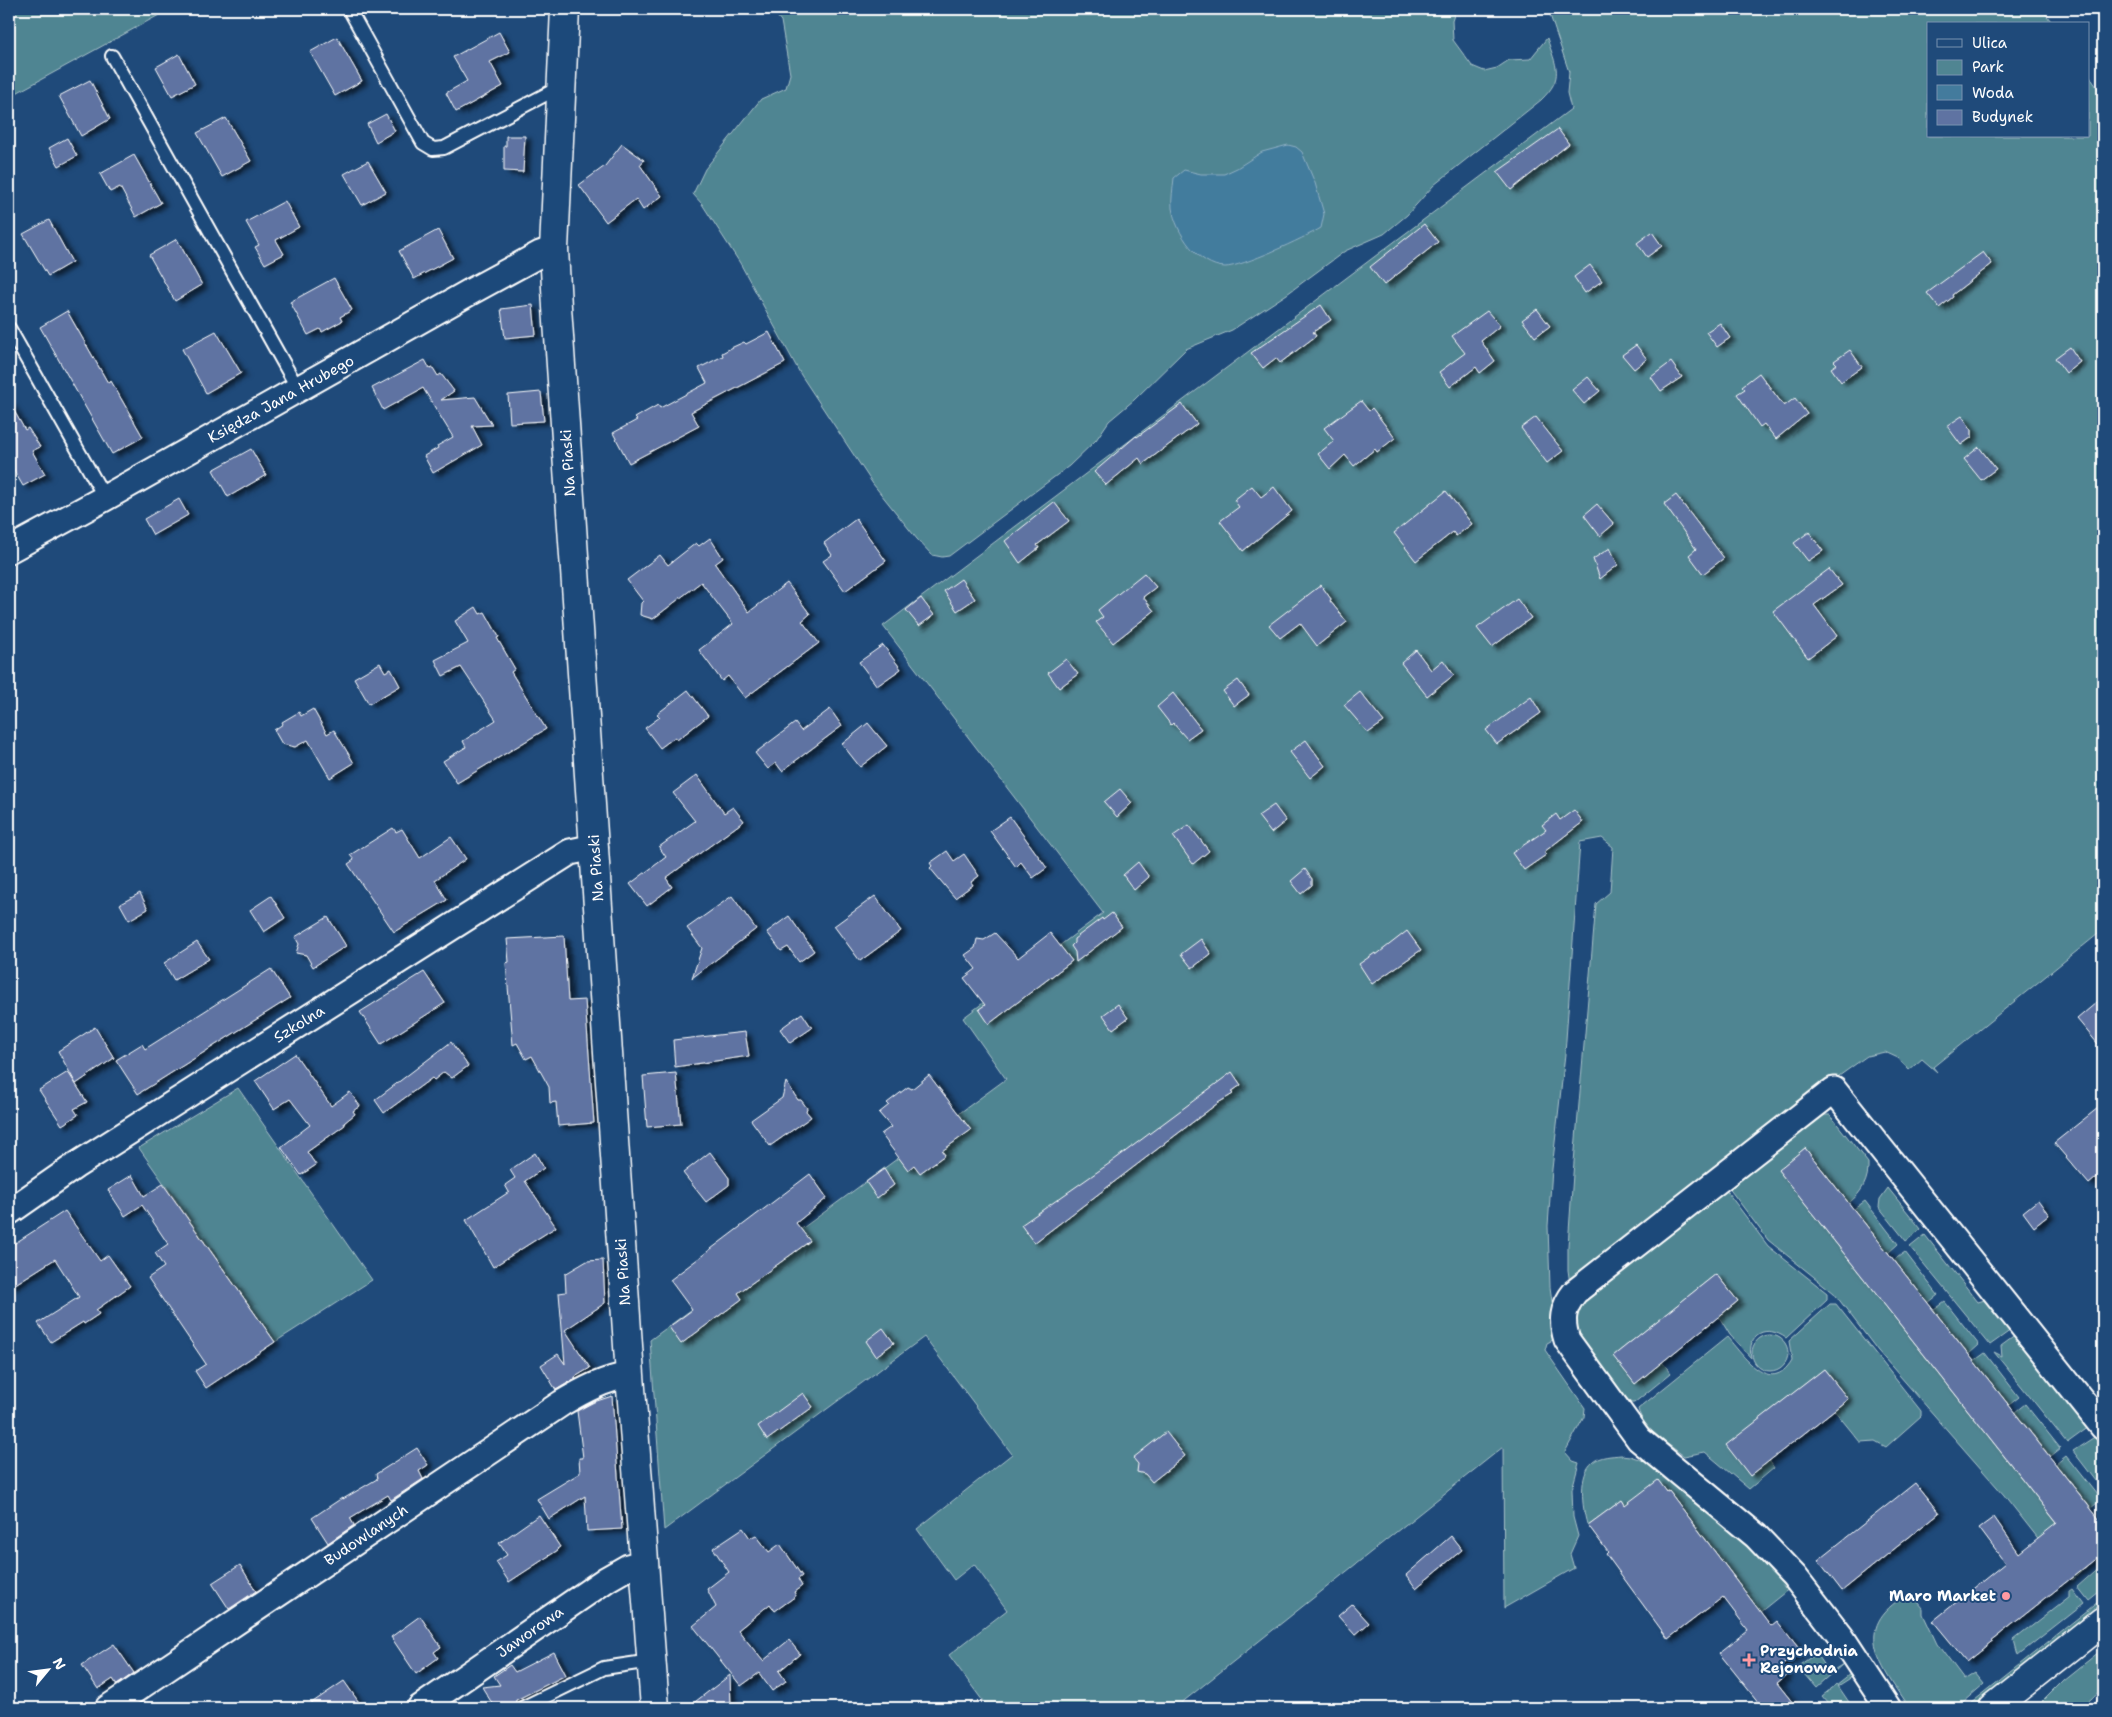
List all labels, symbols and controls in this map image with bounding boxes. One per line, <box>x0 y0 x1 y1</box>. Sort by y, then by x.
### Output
legend <box>1927 22 2090 138</box>
text: Ulica <box>1972 33 2008 53</box>
text: Park <box>1972 57 2004 77</box>
text: Woda <box>1972 83 2014 103</box>
text: Budynek <box>1972 107 2033 127</box>
street label: Księdza Jana Hrubego <box>204 350 358 448</box>
street label: Na Piaski <box>556 429 580 497</box>
street label: Na Piaski <box>584 834 608 902</box>
street label: Szkolna <box>270 1000 329 1047</box>
street label: Na Piaski <box>611 1238 635 1306</box>
street label: Budowlanych <box>320 1500 412 1570</box>
place label: Maro Market <box>1889 1586 1996 1606</box>
marker: Maro Market <box>2000 1590 2012 1602</box>
street label: Jaworowa <box>493 1601 568 1662</box>
place label: Przychodnia Rejonowa <box>1760 1641 1859 1678</box>
north arrow <box>22 1644 72 1694</box>
marker: Przychodnia Rejonowa <box>1742 1653 1756 1667</box>
text: N <box>49 1654 70 1673</box>

